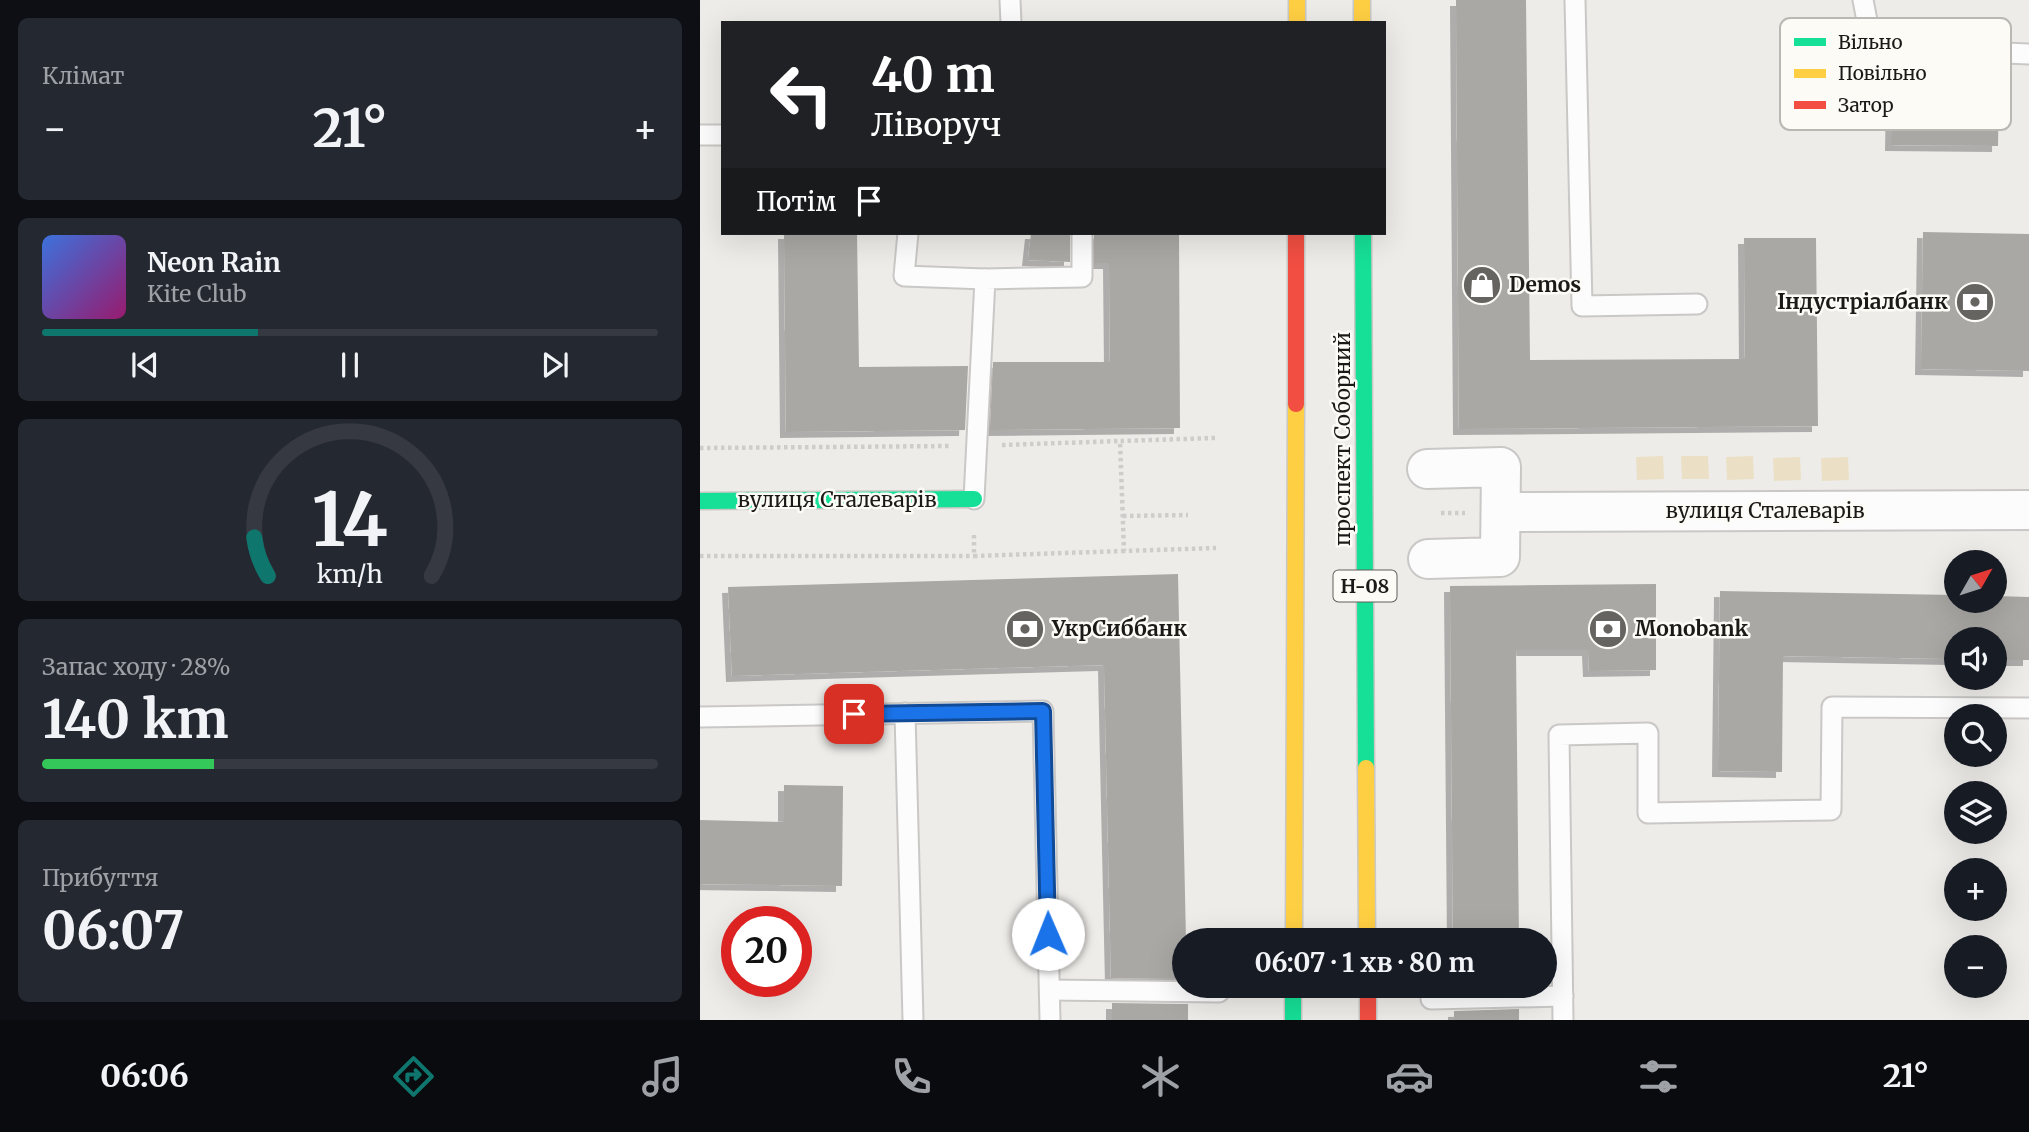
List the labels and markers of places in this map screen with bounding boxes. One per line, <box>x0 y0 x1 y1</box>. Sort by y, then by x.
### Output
shop icon: Demos <box>1461 264 1503 306</box>
place label: Demos <box>1509 271 1581 298</box>
bank icon: Індустріалбанк <box>1954 281 1996 323</box>
place label: Індустріалбанк <box>1777 288 1948 315</box>
bank icon: УкрСиббанк <box>1004 608 1046 650</box>
bank icon: Monobank <box>1587 608 1629 650</box>
place label: УкрСиббанк <box>1051 615 1187 642</box>
place label: Monobank <box>1635 615 1749 642</box>
pin <box>824 684 884 744</box>

